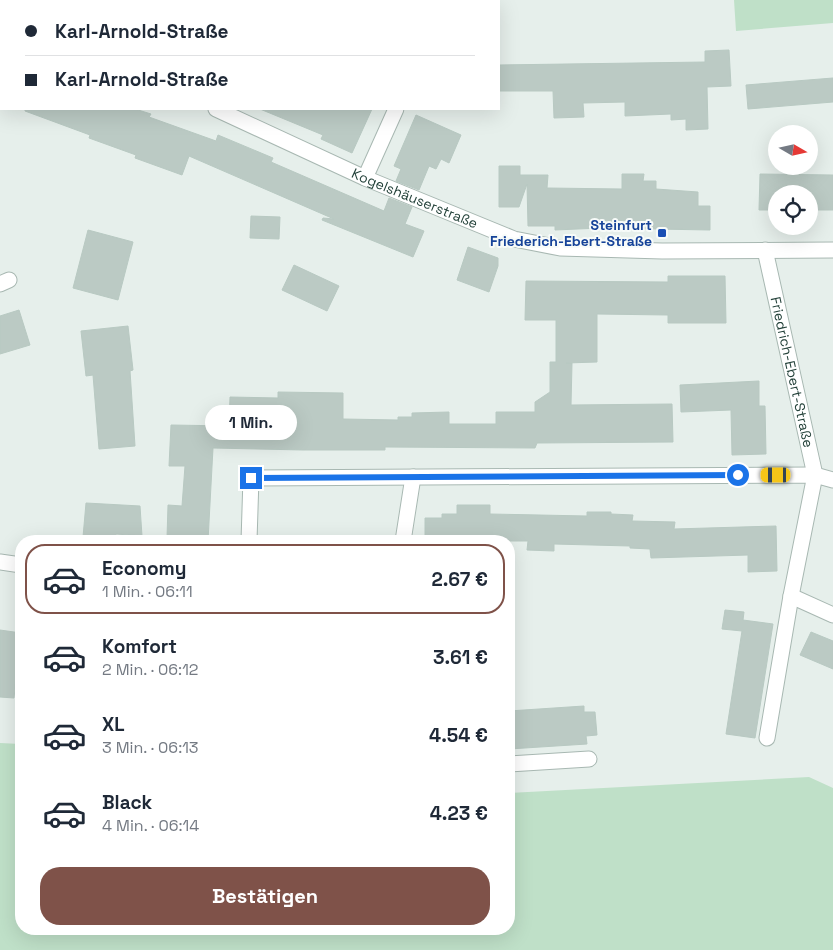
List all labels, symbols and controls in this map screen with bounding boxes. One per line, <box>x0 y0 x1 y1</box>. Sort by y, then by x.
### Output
text: Karl-Arnold-Straße <box>55 19 229 44</box>
text: Karl-Arnold-Straße <box>55 67 229 92</box>
north arrow <box>768 125 818 175</box>
map controls <box>768 125 818 235</box>
street label: Kogelshäuserstraße <box>349 164 481 232</box>
button: locate <box>768 185 818 235</box>
place label: Steinfurt Friederich-Ebert-Straße <box>490 216 652 250</box>
marker: Steinfurt Friederich-Ebert-Straße <box>656 227 668 239</box>
street label: Friedrich-Ebert-Straße <box>767 295 818 449</box>
callout: 1 Min. <box>205 406 297 440</box>
text: 1 Min. <box>229 412 273 433</box>
route start <box>727 464 749 486</box>
route end <box>240 467 262 489</box>
car <box>761 468 791 483</box>
text: Economy <box>102 556 186 581</box>
icon: car <box>42 557 87 602</box>
text: 2.67 € <box>432 567 488 592</box>
text: 1 Min. · 06:11 <box>102 581 193 602</box>
text: Komfort <box>102 634 177 659</box>
icon: car <box>42 635 87 680</box>
text: 3.61 € <box>433 645 488 670</box>
text: 2 Min. · 06:12 <box>102 659 199 680</box>
text: XL <box>102 712 125 737</box>
icon: car <box>42 713 87 758</box>
text: 4.54 € <box>429 723 488 748</box>
text: 3 Min. · 06:13 <box>102 737 199 758</box>
text: Black <box>102 790 152 815</box>
icon: car <box>42 791 87 836</box>
text: 4.23 € <box>430 801 488 826</box>
text: 4 Min. · 06:14 <box>102 815 199 836</box>
button: Bestätigen <box>40 867 490 925</box>

